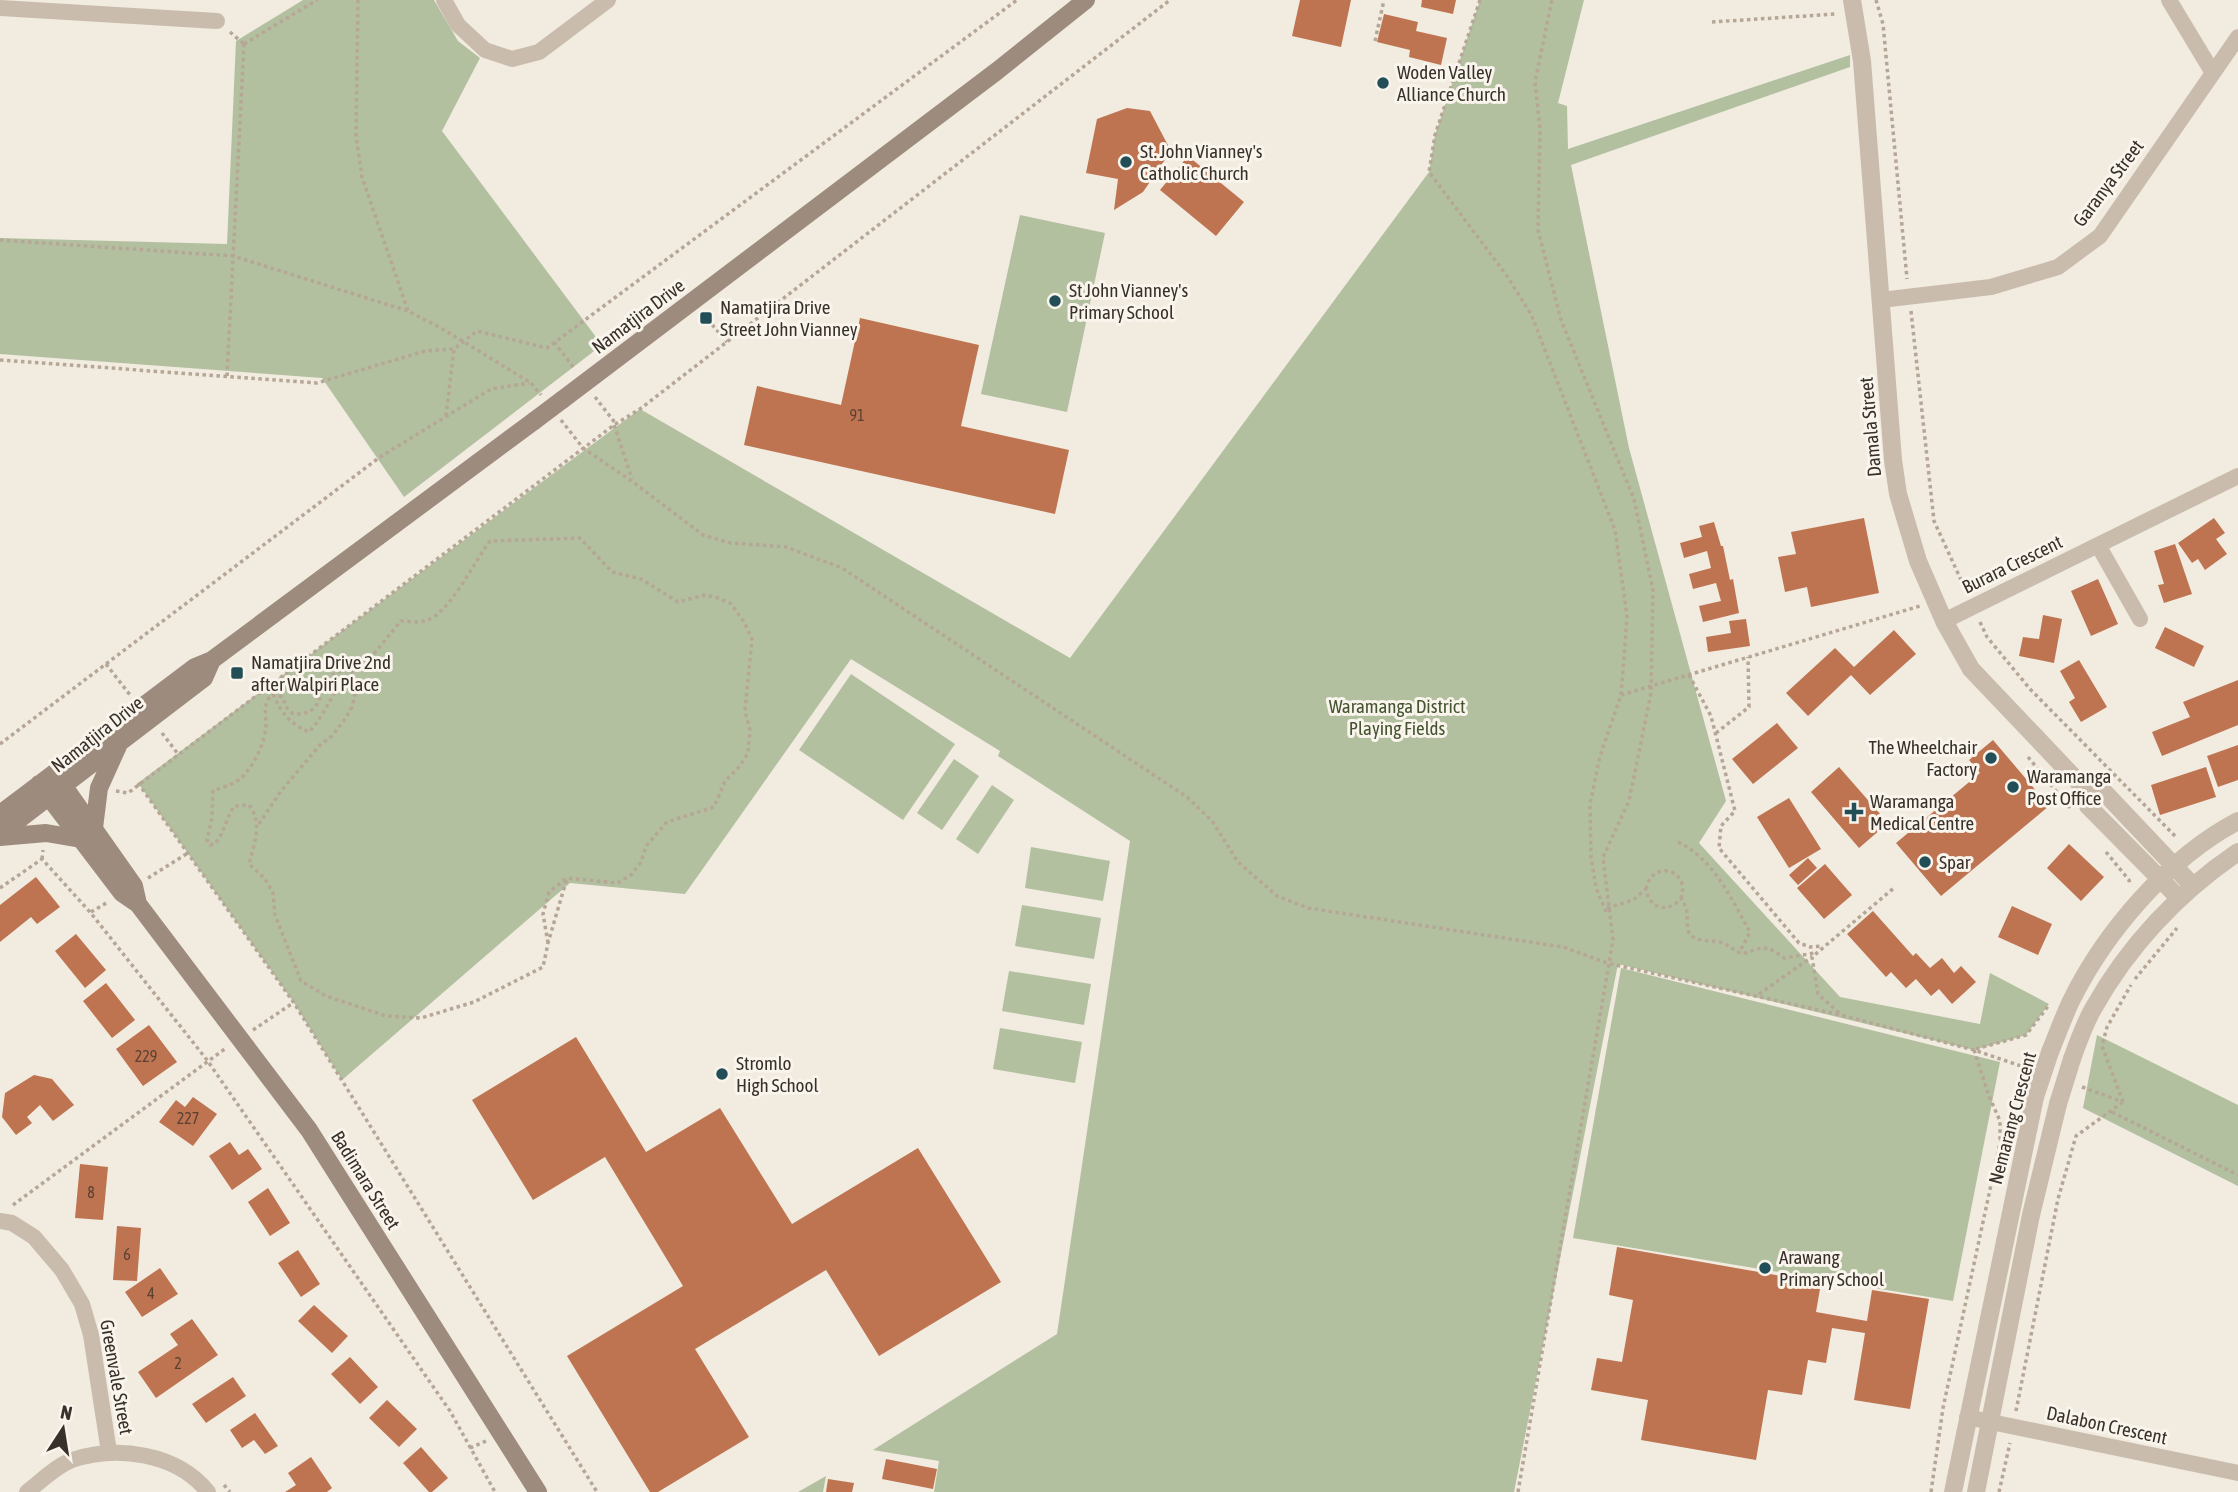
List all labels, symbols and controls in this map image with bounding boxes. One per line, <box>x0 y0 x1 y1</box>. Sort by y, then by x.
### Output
place label: Woden Valley Alliance Church <box>1397 61 1506 105</box>
marker: Woden Valley Alliance Church <box>1375 75 1391 91</box>
street label: Garanya Street <box>2068 135 2148 231</box>
place label: St. John Vianney's Catholic Church <box>1140 140 1263 184</box>
marker: St. John Vianney's Catholic Church <box>1118 154 1134 170</box>
street label: Namatjira Drive <box>587 274 689 358</box>
place label: St John Vianney's Primary School <box>1069 279 1188 323</box>
marker: St John Vianney's Primary School <box>1047 293 1063 309</box>
place label: Namatjira Drive Street John Vianney <box>720 296 858 340</box>
marker: Namatjira Drive Street John Vianney <box>698 310 714 326</box>
street label: Damala Street <box>1855 376 1885 478</box>
house number: 91 <box>849 406 865 424</box>
street label: Burara Crescent <box>1958 530 2066 598</box>
place label: Namatjira Drive 2nd after Walpiri Place <box>251 651 391 695</box>
marker: Namatjira Drive 2nd after Walpiri Place <box>229 665 245 681</box>
street label: Namatjira Drive <box>47 691 147 777</box>
park label: Waramanga District Playing Fields <box>1329 695 1465 739</box>
place label: The Wheelchair Factory <box>1869 736 1977 780</box>
marker: The Wheelchair Factory <box>1983 750 1999 766</box>
place label: Waramanga Post Office <box>2027 765 2111 809</box>
marker: Waramanga Post Office <box>2005 779 2021 795</box>
place label: Waramanga Medical Centre <box>1870 790 1974 834</box>
marker: Waramanga Medical Centre <box>1844 802 1864 822</box>
place label: Spar <box>1939 851 1971 873</box>
marker: Spar <box>1917 854 1933 870</box>
house number: 229 <box>135 1047 157 1065</box>
street label: Nemarang Crescent <box>1984 1049 2040 1187</box>
place label: Stromlo High School <box>736 1052 819 1096</box>
marker: Stromlo High School <box>714 1066 730 1082</box>
house number: 227 <box>177 1109 199 1127</box>
street label: Badimara Street <box>327 1127 405 1233</box>
house number: 8 <box>87 1183 95 1201</box>
house number: 6 <box>123 1245 131 1263</box>
place label: Arawang Primary School <box>1779 1246 1884 1290</box>
marker: Arawang Primary School <box>1757 1260 1773 1276</box>
house number: 4 <box>147 1284 155 1302</box>
street label: Greenvale Street <box>96 1318 138 1436</box>
house number: 2 <box>174 1354 182 1372</box>
north arrow <box>28 1394 98 1464</box>
text: N <box>59 1400 74 1424</box>
street label: Dalabon Crescent <box>2045 1401 2169 1449</box>

